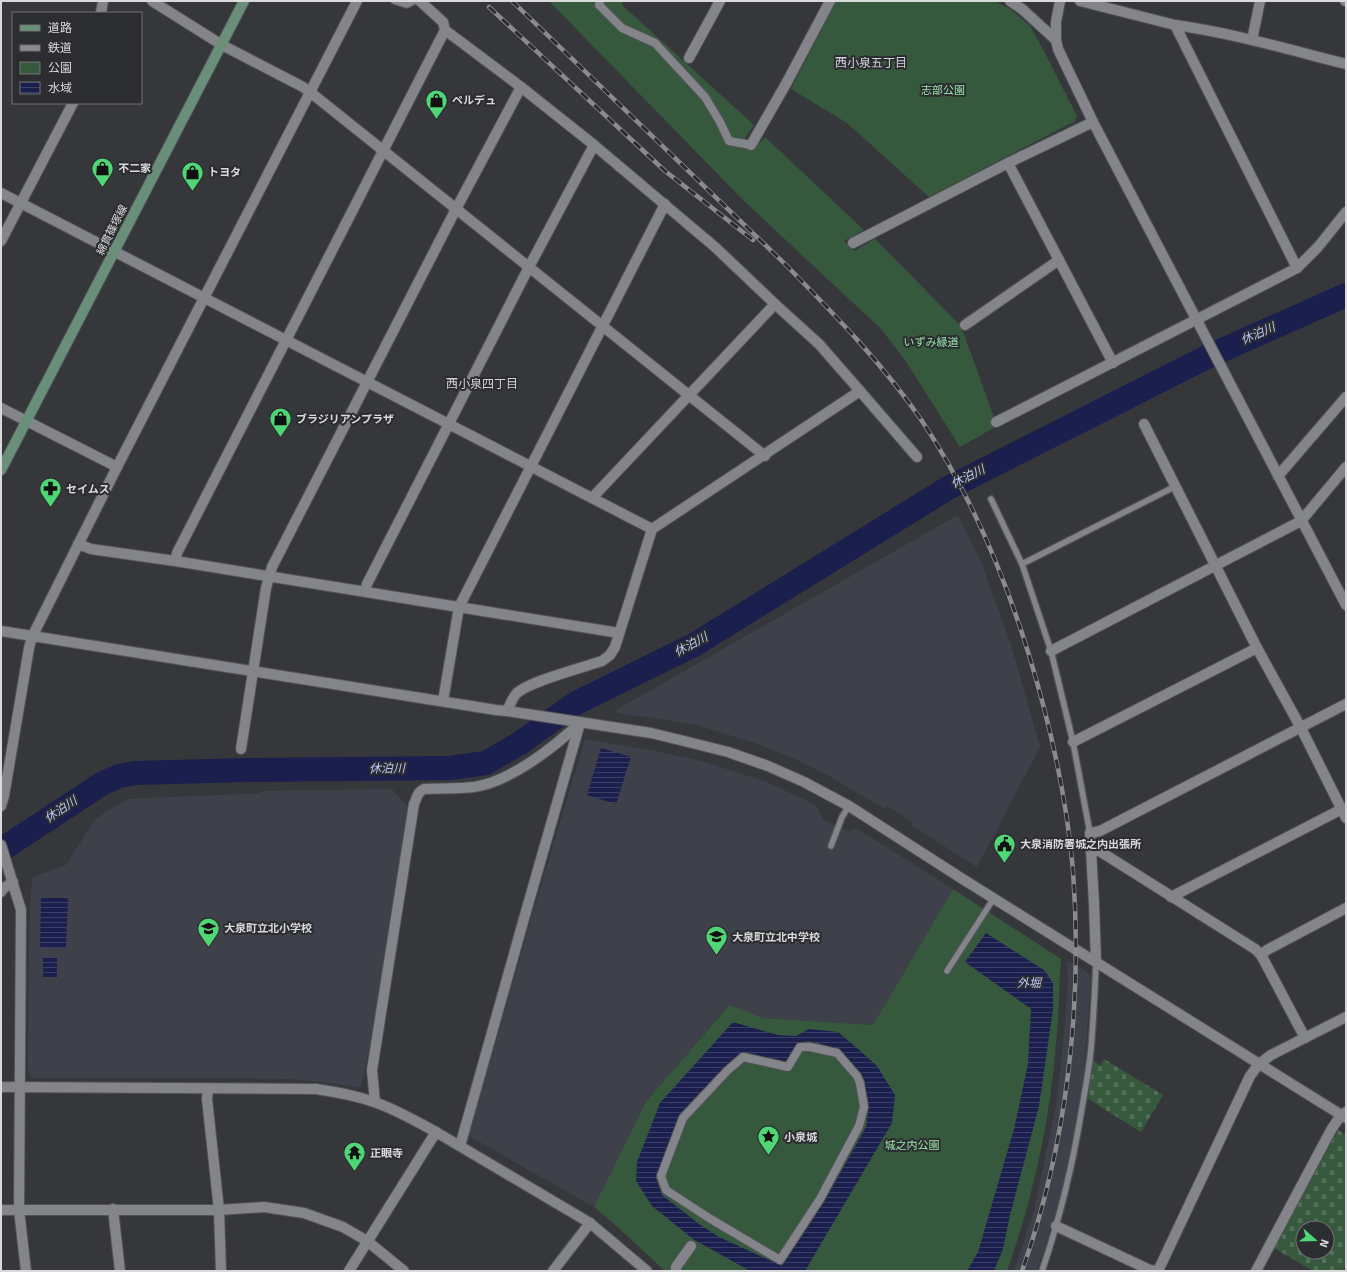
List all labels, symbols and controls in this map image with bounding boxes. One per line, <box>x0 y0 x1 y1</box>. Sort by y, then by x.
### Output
legend <box>12 12 142 104</box>
text: 道路 <box>48 21 72 36</box>
text: 鉄道 <box>48 41 72 56</box>
district label: 西小泉五丁目 <box>835 56 907 71</box>
text: 公園 <box>48 61 72 76</box>
text: 水域 <box>48 81 72 96</box>
park label: 志部公園 <box>921 84 965 97</box>
shop icon: ペルデュ <box>424 87 450 120</box>
place label: ペルデュ <box>452 94 496 107</box>
shop icon: 不二家 <box>90 155 116 188</box>
shop icon: トヨタ <box>179 159 205 192</box>
place label: 不二家 <box>118 162 151 175</box>
place label: トヨタ <box>208 166 241 179</box>
street label: 綿貫篠塚線 <box>94 203 130 257</box>
water label: 休泊川 <box>1238 319 1279 348</box>
park label: いずみ緑道 <box>904 336 959 349</box>
district label: 西小泉四丁目 <box>446 377 518 392</box>
shop icon: ブラジリアンプラザ <box>268 406 294 439</box>
place label: ブラジリアンプラザ <box>296 413 394 426</box>
water label: 休泊川 <box>949 461 989 492</box>
pharmacy icon: セイムス <box>37 476 63 509</box>
place label: セイムス <box>66 483 110 496</box>
water label: 休泊川 <box>672 629 712 660</box>
water label: 休泊川 <box>369 761 407 777</box>
water label: 休泊川 <box>42 793 82 826</box>
public building icon: 大泉消防署城之内出張所 <box>992 831 1018 864</box>
place label: 大泉消防署城之内出張所 <box>1020 838 1141 851</box>
school or university icon: 大泉町立北小学校 <box>195 915 221 948</box>
place label: 大泉町立北小学校 <box>224 922 312 935</box>
school or university icon: 大泉町立北中学校 <box>703 924 729 957</box>
place label: 大泉町立北中学校 <box>732 931 820 944</box>
water label: 外堀 <box>1017 976 1043 991</box>
place icon: 小泉城 <box>756 1124 782 1157</box>
place label: 小泉城 <box>784 1131 818 1144</box>
park label: 城之内公園 <box>885 1139 940 1152</box>
temple icon: 正眼寺 <box>342 1140 368 1173</box>
place label: 正眼寺 <box>370 1147 403 1160</box>
north arrow <box>1295 1220 1335 1260</box>
text: N <box>1317 1237 1331 1249</box>

